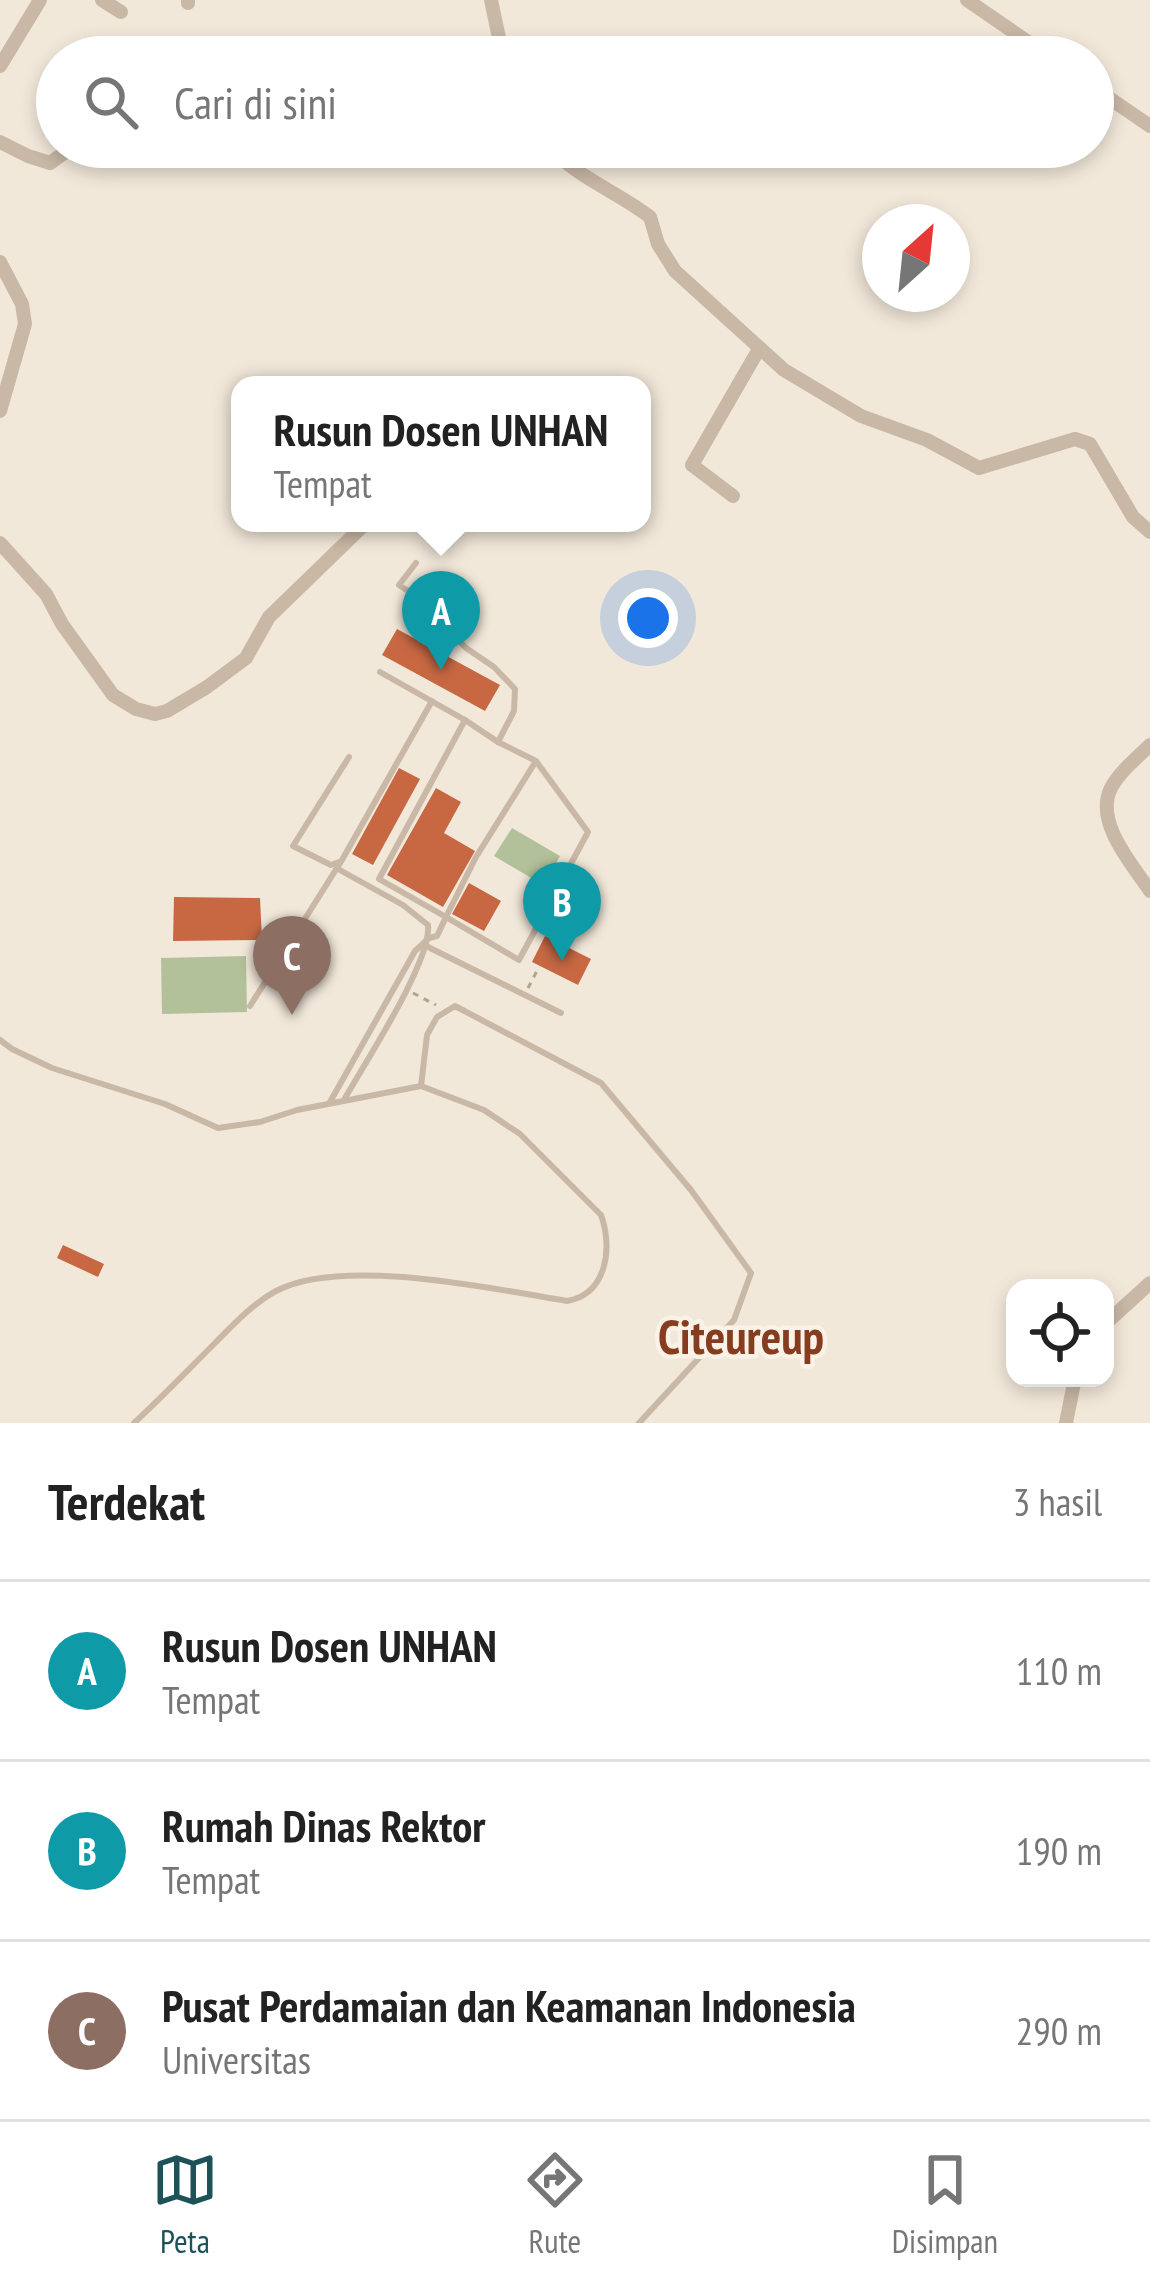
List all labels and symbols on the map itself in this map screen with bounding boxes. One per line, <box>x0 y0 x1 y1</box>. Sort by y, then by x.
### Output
north arrow <box>862 204 970 312</box>
pin: A <box>402 571 480 670</box>
your location <box>618 588 678 648</box>
pin: B <box>523 862 601 961</box>
pin: C <box>253 916 331 1015</box>
district label: Citeureup <box>658 1305 824 1367</box>

